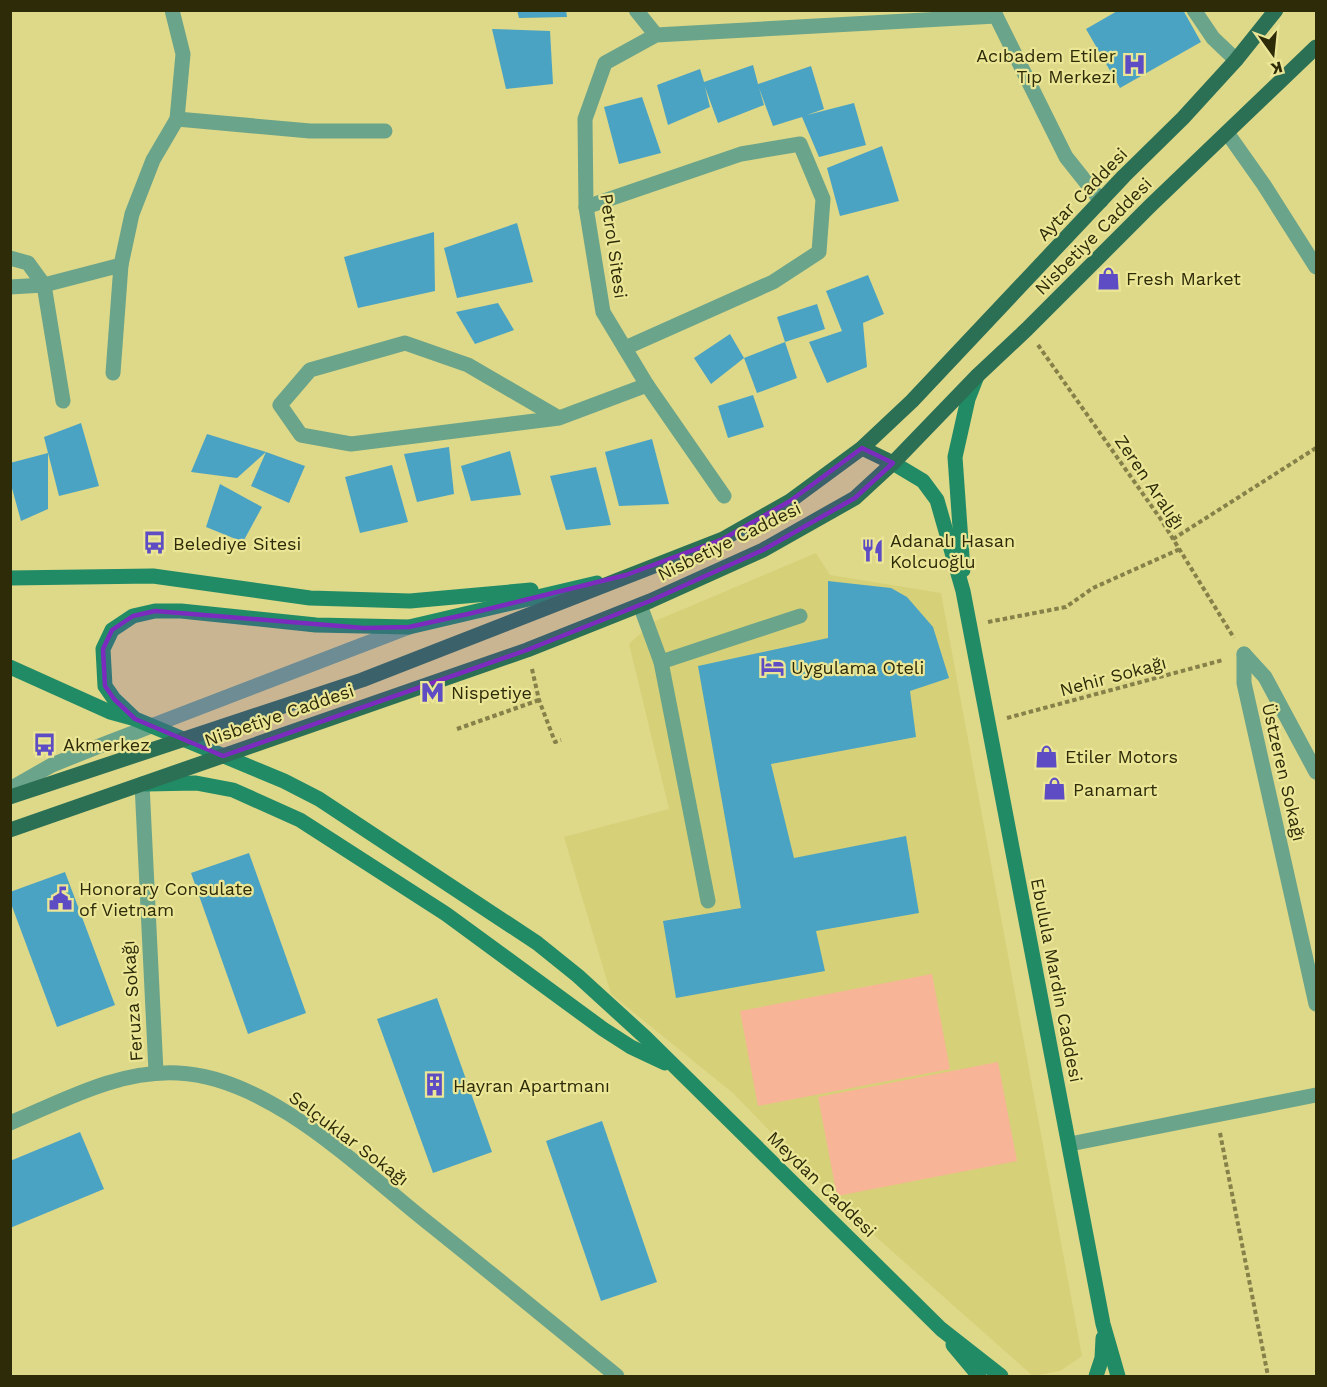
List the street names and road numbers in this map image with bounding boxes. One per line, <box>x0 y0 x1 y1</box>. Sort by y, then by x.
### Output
street label: Aytar Caddesi <box>1032 143 1132 245</box>
street label: Nisbetiye Caddesi <box>1030 173 1156 299</box>
street label: Petrol Sitesi <box>596 192 632 300</box>
street label: Zeren Aralığı <box>1111 431 1189 533</box>
street label: Nisbetiye Caddesi <box>654 497 804 585</box>
street label: Nehir Sokağı <box>1057 652 1169 700</box>
street label: Nisbetiye Caddesi <box>201 680 357 750</box>
street label: Üstzeren Sokağı <box>1258 701 1310 843</box>
street label: Ebulula Mardin Caddesi <box>1027 876 1087 1084</box>
street label: Feruza Sokağı <box>117 940 147 1062</box>
street label: Selçuklar Sokağı <box>285 1086 413 1190</box>
street label: Meydan Caddesi <box>763 1127 881 1241</box>

